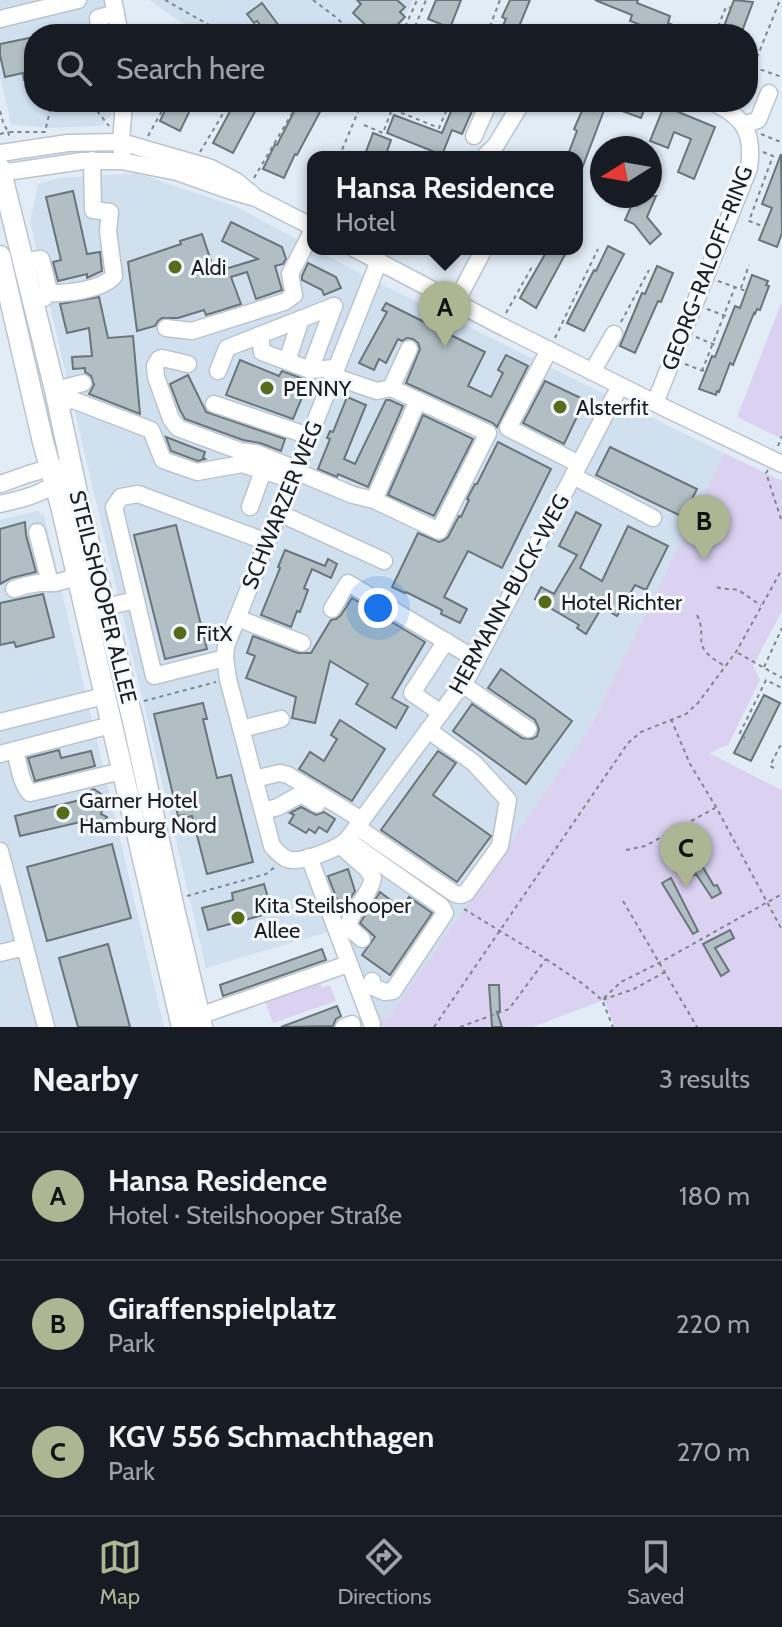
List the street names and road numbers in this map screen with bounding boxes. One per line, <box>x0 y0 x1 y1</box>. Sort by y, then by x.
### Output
street label: GEORG-RALOFF-RING <box>656 162 758 374</box>
street label: SCHWARZER WEG <box>236 417 328 593</box>
street label: STEILSHOOPER ALLEE <box>63 488 143 706</box>
street label: HERMANN-BUCK-WEG <box>443 489 575 699</box>

